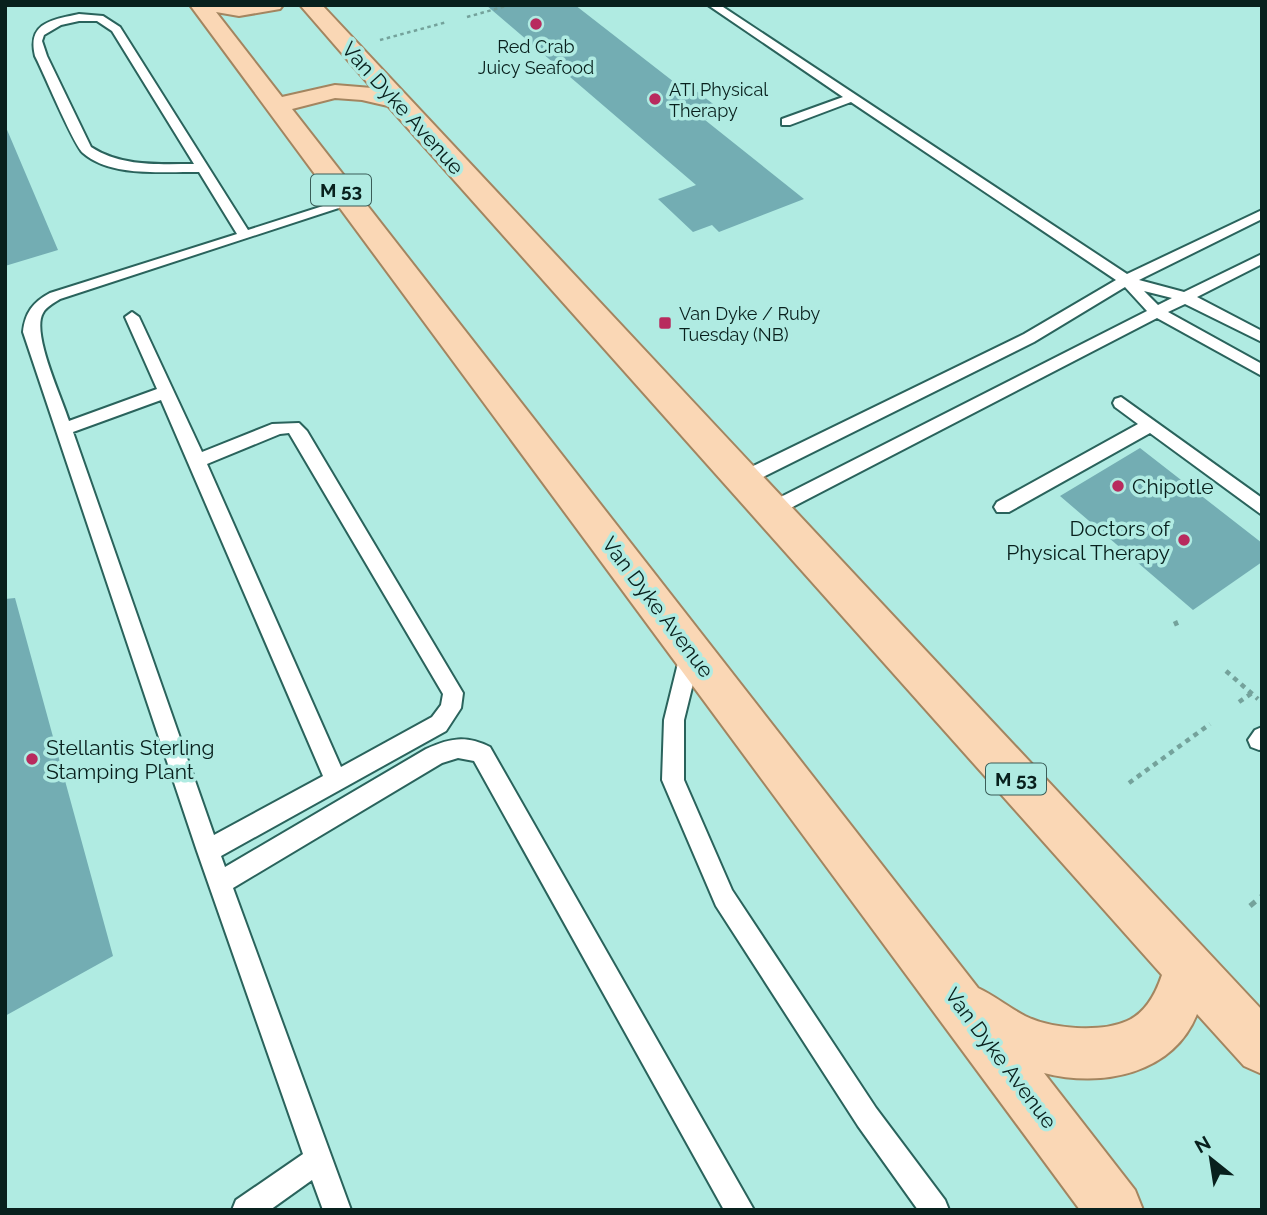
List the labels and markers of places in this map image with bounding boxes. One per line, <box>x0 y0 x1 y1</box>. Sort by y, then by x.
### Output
marker: Red Crab Juicy Seafood <box>528 16 544 32</box>
place label: Red Crab Juicy Seafood <box>478 36 594 78</box>
place label: ATI Physical Therapy <box>669 79 768 121</box>
marker: ATI Physical Therapy <box>647 91 663 107</box>
place label: Van Dyke / Ruby Tuesday (NB) <box>679 303 821 345</box>
marker: Van Dyke / Ruby Tuesday (NB) <box>657 315 673 331</box>
place label: Chipotle <box>1132 474 1214 499</box>
marker: Chipotle <box>1110 478 1126 494</box>
place label: Doctors of Physical Therapy <box>1006 516 1171 565</box>
marker: Doctors of Physical Therapy <box>1176 532 1192 548</box>
place label: Stellantis Sterling Stamping Plant <box>46 735 214 784</box>
marker: Stellantis Sterling Stamping Plant <box>24 751 40 767</box>

